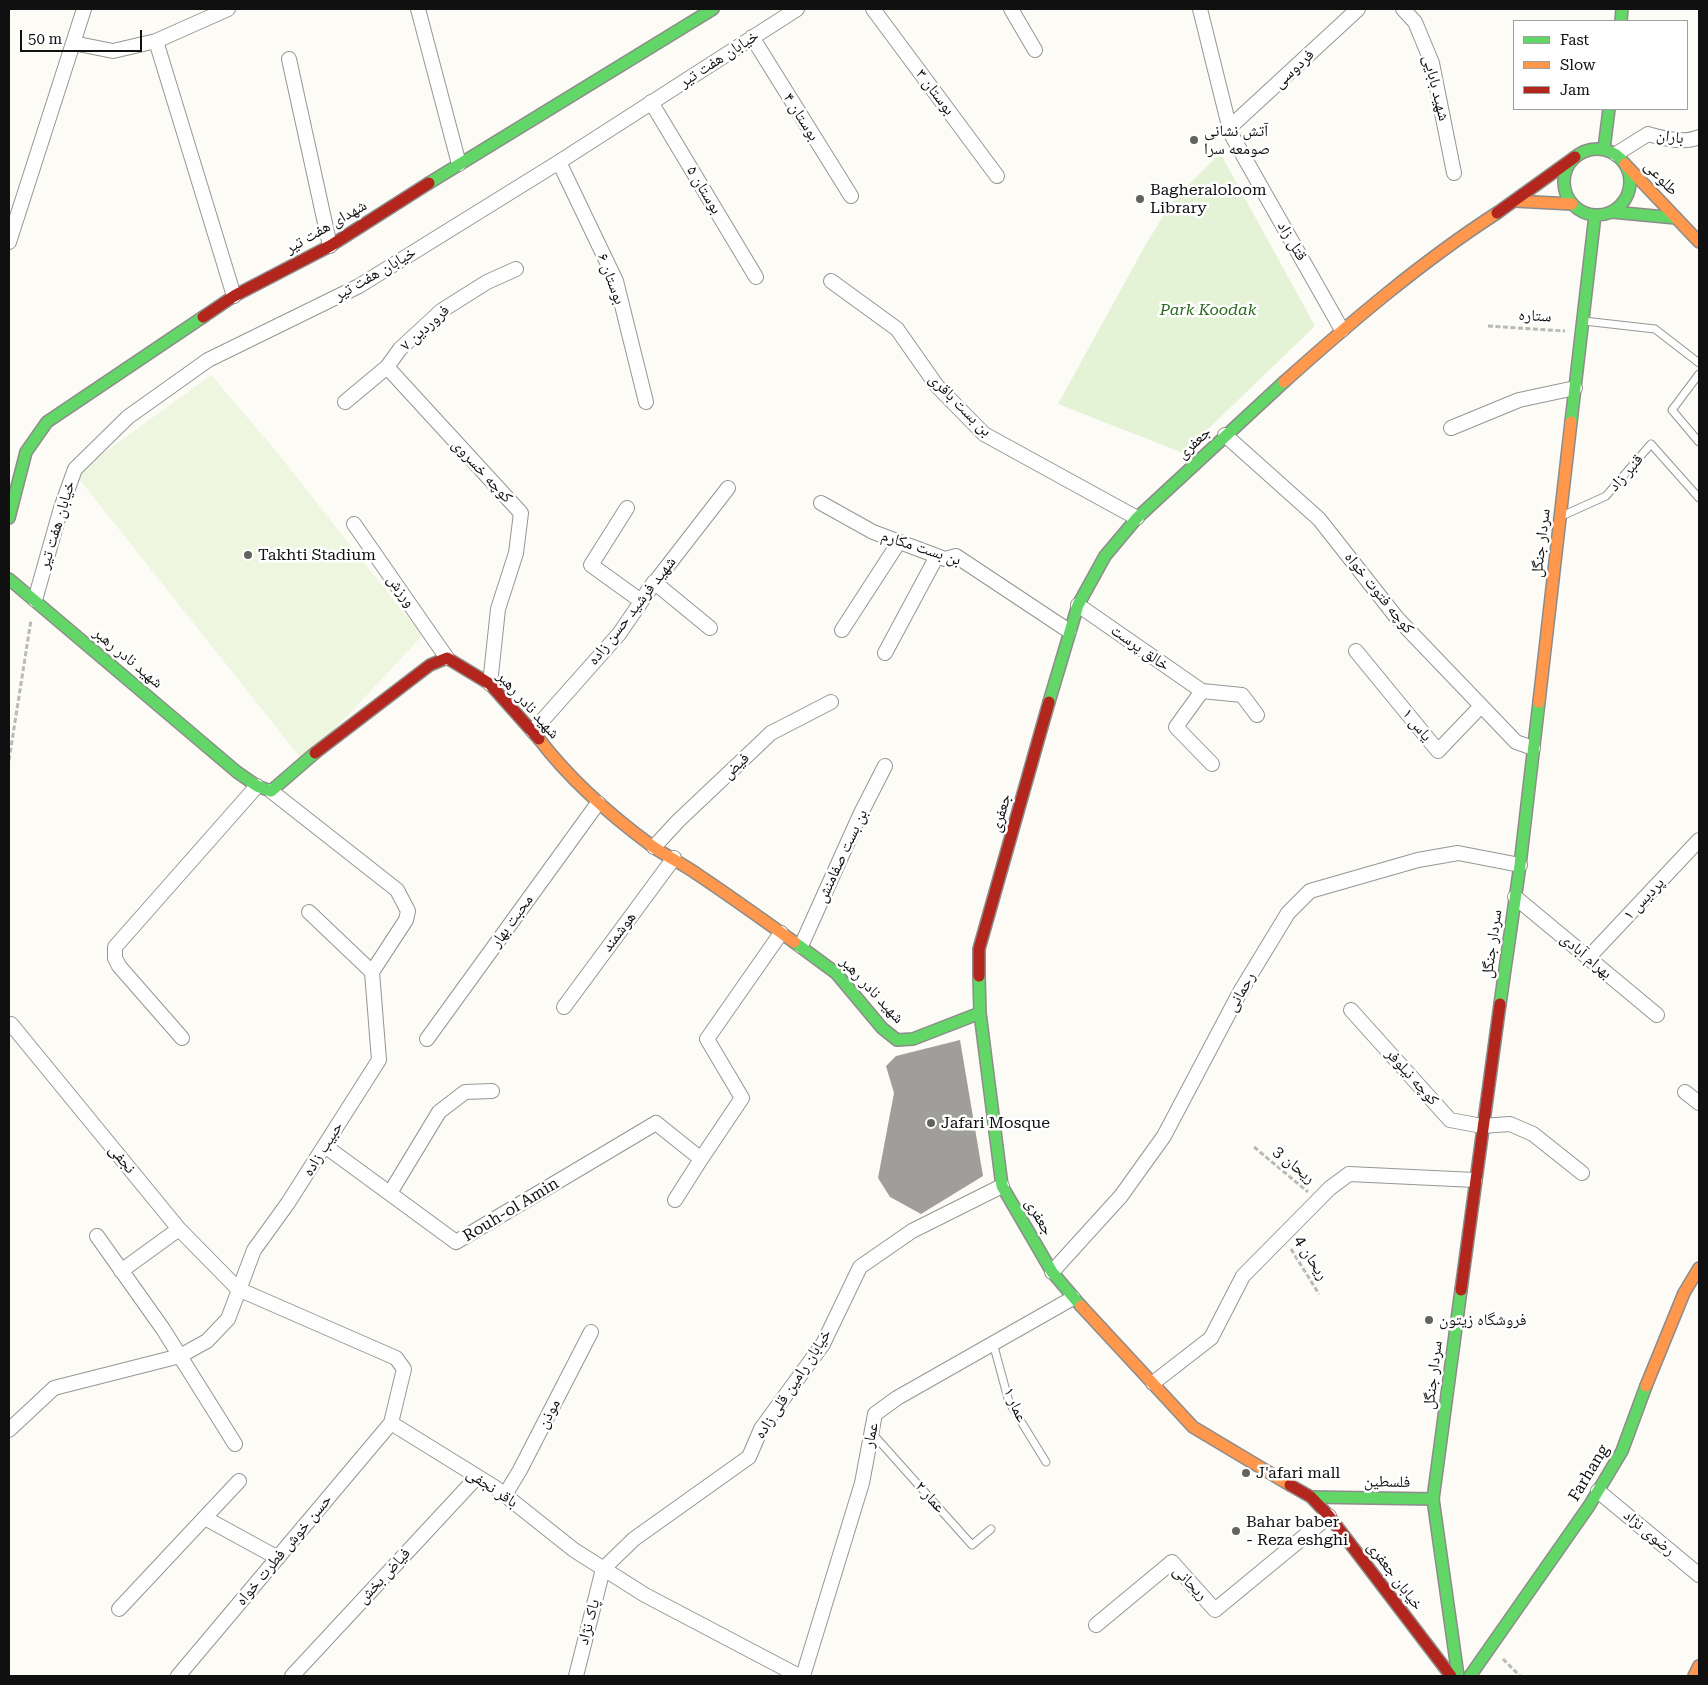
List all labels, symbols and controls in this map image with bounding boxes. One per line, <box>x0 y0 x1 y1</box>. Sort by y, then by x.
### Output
scale bar <box>22 20 145 52</box>
legend <box>1513 20 1688 110</box>
street label: خیابان هفت تیر <box>676 26 762 92</box>
text: 50 m <box>28 30 62 48</box>
text: Fast <box>1560 31 1589 49</box>
street label: فردوسی <box>1270 45 1318 93</box>
street label: شهید بابایی <box>1419 53 1453 123</box>
text: Slow <box>1560 56 1595 74</box>
street label: بوستان ۳ <box>911 65 959 119</box>
text: Jam <box>1560 81 1590 99</box>
street label: بوستان ۴ <box>779 90 823 144</box>
place label: آتش نشانی صومعه سرا <box>1204 121 1270 159</box>
street label: باران <box>1655 126 1685 148</box>
marker: آتش نشانی صومعه سرا <box>1188 134 1200 146</box>
street label: طلوعی <box>1640 156 1682 200</box>
street label: بوستان ۵ <box>682 162 726 218</box>
place label: Bagheraloloom Library <box>1150 180 1267 218</box>
marker: Bagheraloloom Library <box>1134 193 1146 205</box>
street label: شهدای هفت تیر <box>282 196 370 258</box>
street label: قتل زاد <box>1273 218 1311 264</box>
street label: خیابان هفت تیر <box>331 243 419 305</box>
street label: بوستان ۶ <box>593 251 629 307</box>
park label: Park Koodak <box>1160 300 1256 320</box>
street label: فروردین ۷ <box>396 301 454 355</box>
street label: ستاره <box>1518 306 1552 326</box>
street label: بن بست باقری <box>924 369 996 441</box>
street label: جعفری <box>1173 423 1215 463</box>
street label: کوچه خسروی <box>448 435 516 507</box>
street label: قنبر زاد <box>1605 450 1647 496</box>
street label: خیابان هفت تیر <box>35 479 79 571</box>
street label: سردار جنگل <box>1527 507 1555 579</box>
street label: بن بست مکارم <box>879 526 963 570</box>
place label: Takhti Stadium <box>258 545 376 565</box>
street label: کوچه فتوت خواه <box>1340 548 1418 638</box>
marker: Takhti Stadium <box>242 549 254 561</box>
street label: شهید فرشید حسن زاده <box>584 553 680 669</box>
street label: ورزش <box>383 571 419 611</box>
street label: خالق پرست <box>1107 621 1173 675</box>
street label: شهید نادر رهبر <box>89 623 167 693</box>
street label: شهید نادر رهبر <box>493 667 563 743</box>
street label: یاس ۱ <box>1398 705 1436 745</box>
street label: فیض <box>718 749 754 783</box>
street label: جعفری <box>986 791 1016 835</box>
street label: بن بست صفامنش <box>812 806 872 906</box>
street label: پردیس ۱ <box>1619 874 1669 924</box>
street label: محبت بهار <box>486 891 538 951</box>
street label: هوشمند <box>598 908 640 956</box>
street label: سردار جنگل <box>1478 908 1506 980</box>
street label: بهرام آبادی <box>1556 929 1616 983</box>
street label: شهید نادر رهبر <box>836 952 908 1028</box>
street label: رحمانی <box>1222 969 1260 1015</box>
street label: کوچه نیلوفر <box>1381 1044 1443 1110</box>
place label: Jafari Mosque <box>941 1113 1050 1133</box>
marker: Jafari Mosque <box>925 1117 937 1129</box>
street label: حبیب زاده <box>299 1118 347 1180</box>
street label: نجفی <box>104 1140 140 1178</box>
street label: ریحان 3 <box>1269 1142 1319 1188</box>
street label: Rouh-ol Amin <box>460 1174 562 1246</box>
street label: جعفری <box>1021 1195 1057 1239</box>
street label: ریحان 4 <box>1290 1232 1332 1284</box>
place label: فروشگاه زیتون <box>1439 1310 1526 1330</box>
marker: فروشگاه زیتون <box>1423 1314 1435 1326</box>
street label: خیابان رامین قلی زاده <box>750 1325 836 1443</box>
street label: سردار جنگل <box>1419 1339 1447 1411</box>
street label: عمار ۱ <box>999 1385 1031 1425</box>
street label: موذن <box>533 1396 565 1432</box>
street label: عمار <box>859 1421 883 1449</box>
street label: Farhang <box>1565 1441 1613 1505</box>
place label: J'afari mall <box>1256 1463 1340 1483</box>
street label: باقر نجفی <box>463 1464 521 1512</box>
marker: J'afari mall <box>1240 1467 1252 1479</box>
street label: فلسطین <box>1364 1472 1410 1492</box>
street label: عمار ۲ <box>911 1477 949 1517</box>
street label: حسن خوش فطرت خواه <box>232 1490 336 1610</box>
street label: رضوی نژاد <box>1619 1506 1679 1560</box>
place label: Bahar baber - Reza eshghi <box>1246 1512 1348 1550</box>
marker: Bahar baber - Reza eshghi <box>1230 1525 1242 1537</box>
street label: خیابان جعفری <box>1363 1538 1427 1614</box>
street label: فیاض بخش <box>353 1544 415 1608</box>
street label: ریحانی <box>1169 1561 1211 1605</box>
street label: پاک نژاد <box>574 1597 604 1647</box>

